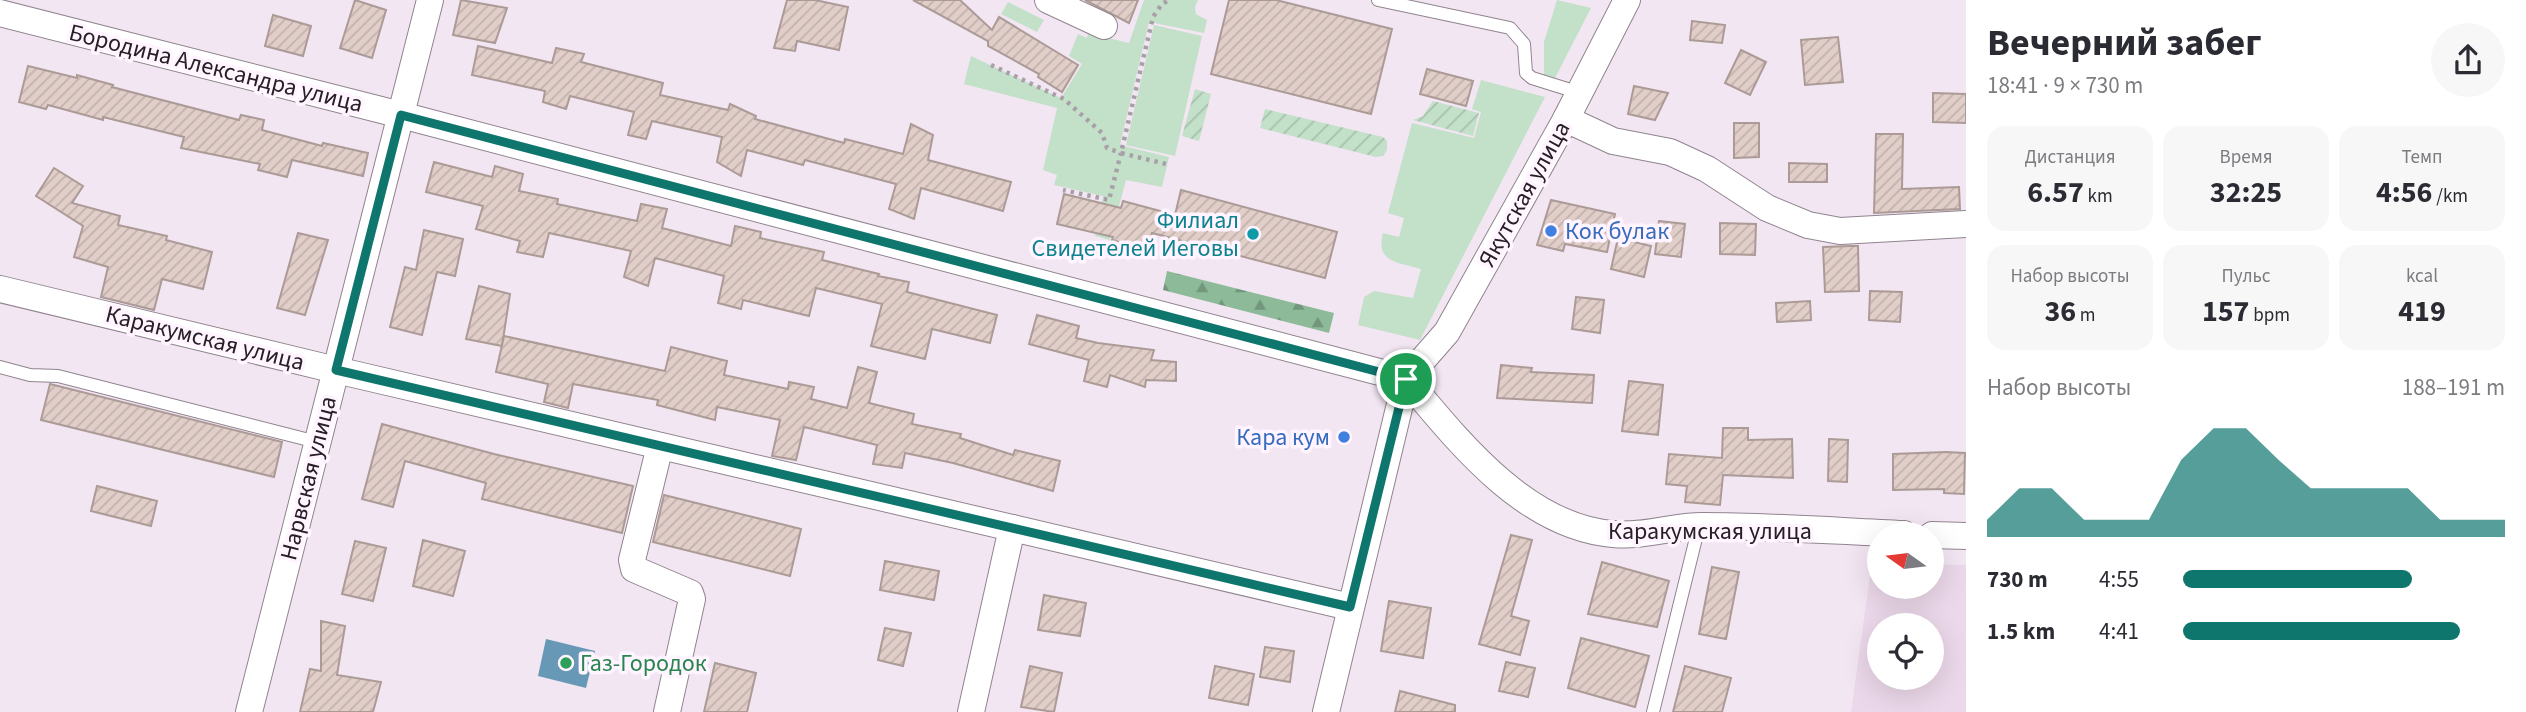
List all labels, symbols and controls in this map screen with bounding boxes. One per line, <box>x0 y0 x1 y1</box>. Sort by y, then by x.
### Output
street label: Бородина Александра улица <box>65 15 367 122</box>
text: Вечерний забег <box>1987 16 2262 70</box>
button: share <box>2431 23 2505 97</box>
text: 18:41 · 9 × 730 m <box>1987 69 2143 102</box>
street label: Якутская улица <box>1470 115 1579 274</box>
text: Дистанция <box>2024 144 2116 171</box>
text: Время <box>2220 144 2272 171</box>
text: Темп <box>2402 144 2442 171</box>
text: 6.57 <box>2027 171 2084 214</box>
text: 32:25 <box>2210 171 2282 214</box>
text: 4:56 <box>2376 171 2432 214</box>
text: km <box>2084 183 2113 210</box>
text: /km <box>2432 183 2468 210</box>
place label: Филиал Свидетелей Иеговы <box>1032 203 1239 266</box>
place label: Кок булак <box>1565 214 1669 249</box>
marker: Кок булак <box>1543 223 1559 239</box>
marker: Филиал Свидетелей Иеговы <box>1245 226 1261 242</box>
text: Набор высоты <box>2010 263 2130 290</box>
text: Пульс <box>2221 263 2271 290</box>
text: kcal <box>2406 263 2438 290</box>
text: 36 <box>2044 290 2076 333</box>
text: 157 <box>2202 290 2249 333</box>
text: 419 <box>2398 290 2446 333</box>
street label: Каракумская улица <box>102 297 308 380</box>
text: m <box>2076 302 2096 329</box>
text: bpm <box>2249 302 2290 329</box>
pin <box>1376 349 1436 409</box>
icon: arrive <box>1387 360 1425 398</box>
text: Набор высоты <box>1987 371 2131 404</box>
text: 188–191 m <box>2402 371 2505 404</box>
street label: Нарвская улица <box>271 392 346 564</box>
place label: Кара кум <box>1236 420 1330 455</box>
marker: Кара кум <box>1336 429 1352 445</box>
street label: Каракумская улица <box>1608 514 1812 549</box>
north arrow <box>1867 522 1944 598</box>
map controls <box>1867 522 1944 690</box>
text: 730 m <box>1987 563 2048 596</box>
text: 4:55 <box>2099 563 2139 596</box>
button: locate <box>1867 613 1944 690</box>
text: 1.5 km <box>1987 615 2055 648</box>
text: 4:41 <box>2099 615 2139 648</box>
place label: Газ-Городок <box>580 646 707 681</box>
marker: Газ-Городок <box>558 655 574 671</box>

